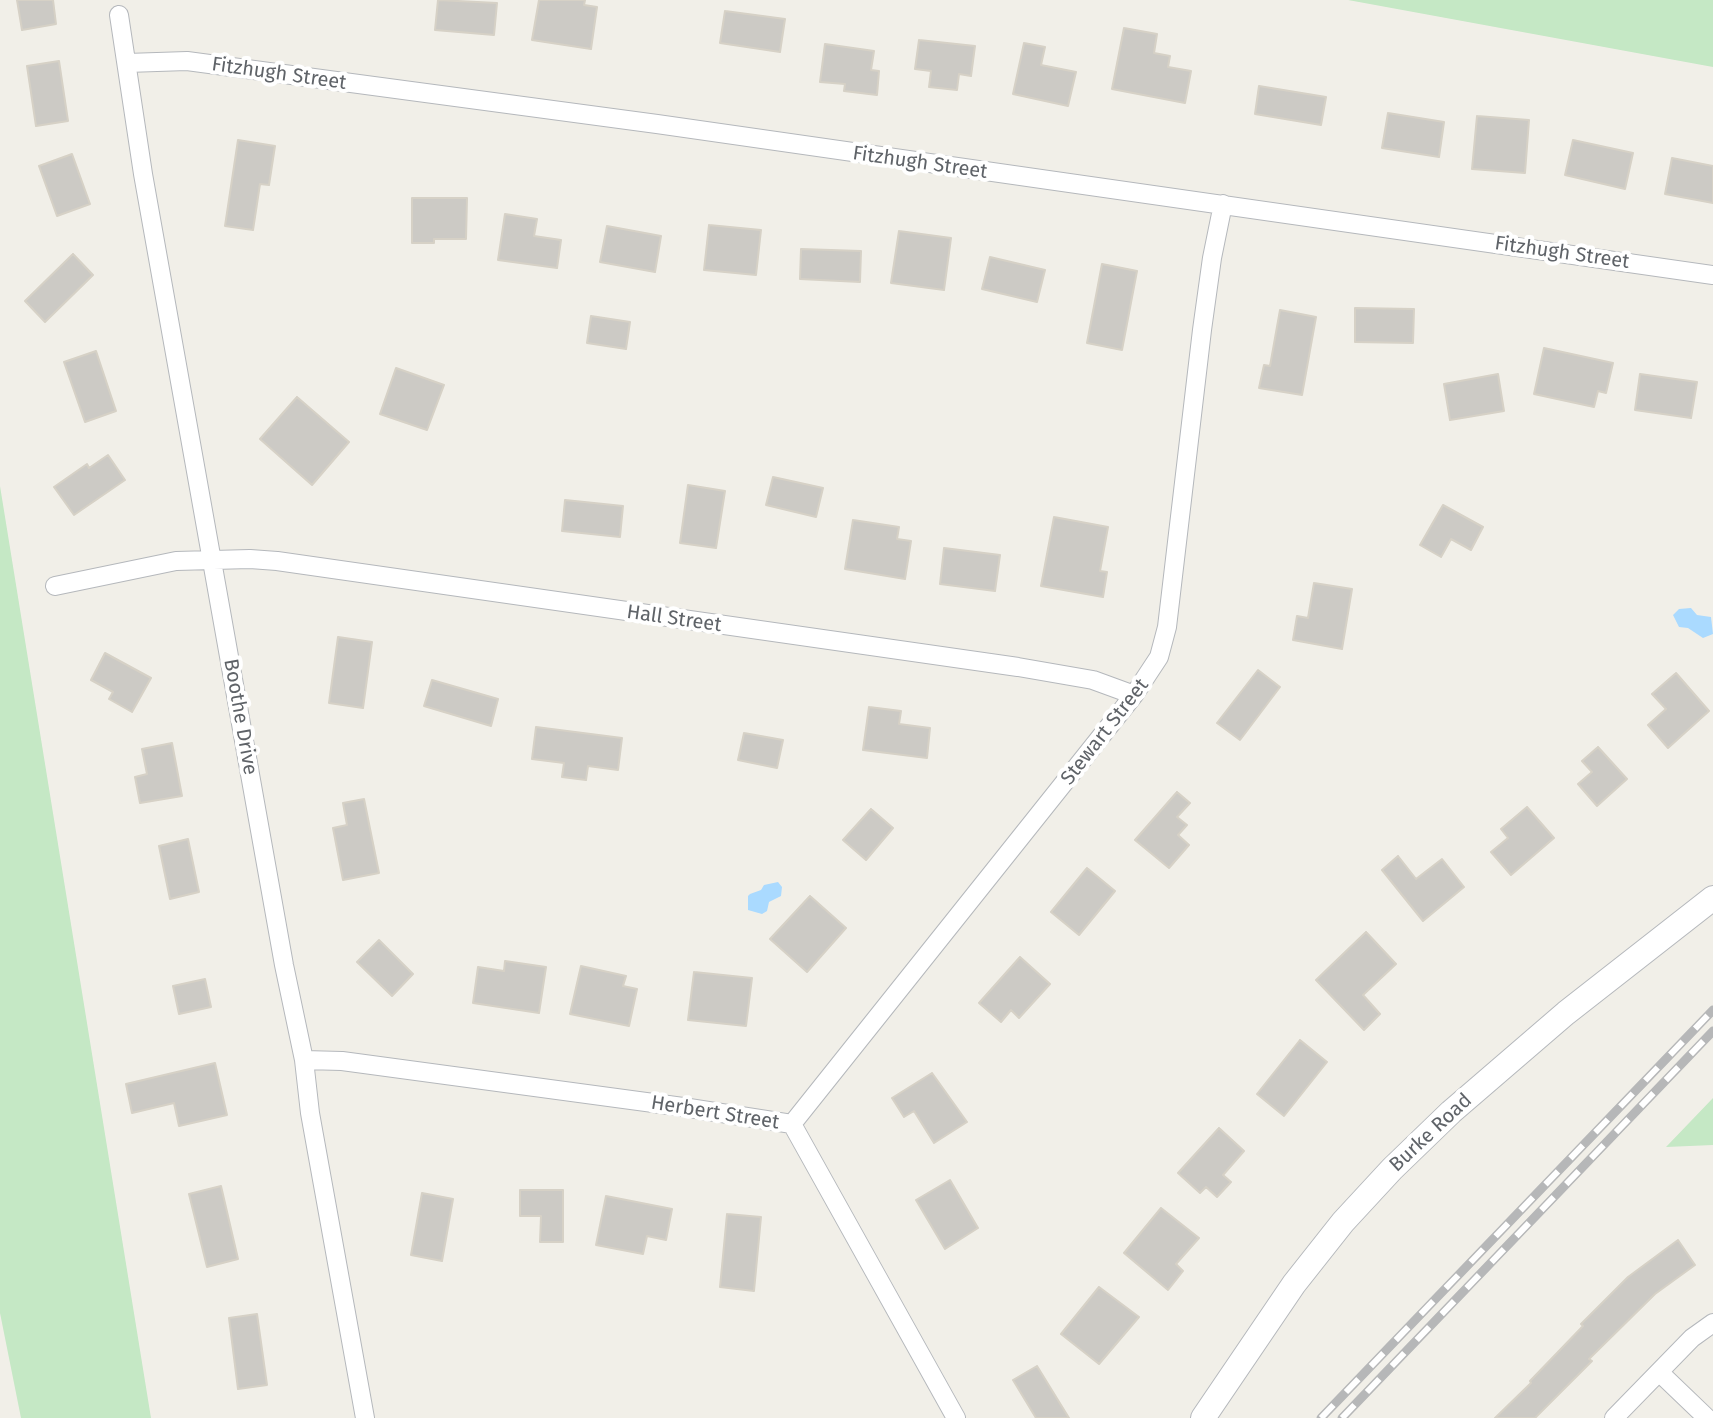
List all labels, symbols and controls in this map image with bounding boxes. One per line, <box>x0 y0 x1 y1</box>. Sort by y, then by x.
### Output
street label: Fitzhugh Street <box>210 53 348 95</box>
street label: Fitzhugh Street <box>851 142 989 184</box>
street label: Fitzhugh Street <box>1493 232 1631 274</box>
street label: Hall Street <box>625 600 723 638</box>
street label: Boothe Drive <box>218 657 262 777</box>
street label: Stewart Street <box>1056 674 1154 790</box>
street label: Burke Road <box>1385 1089 1477 1177</box>
street label: Herbert Street <box>649 1091 781 1135</box>

